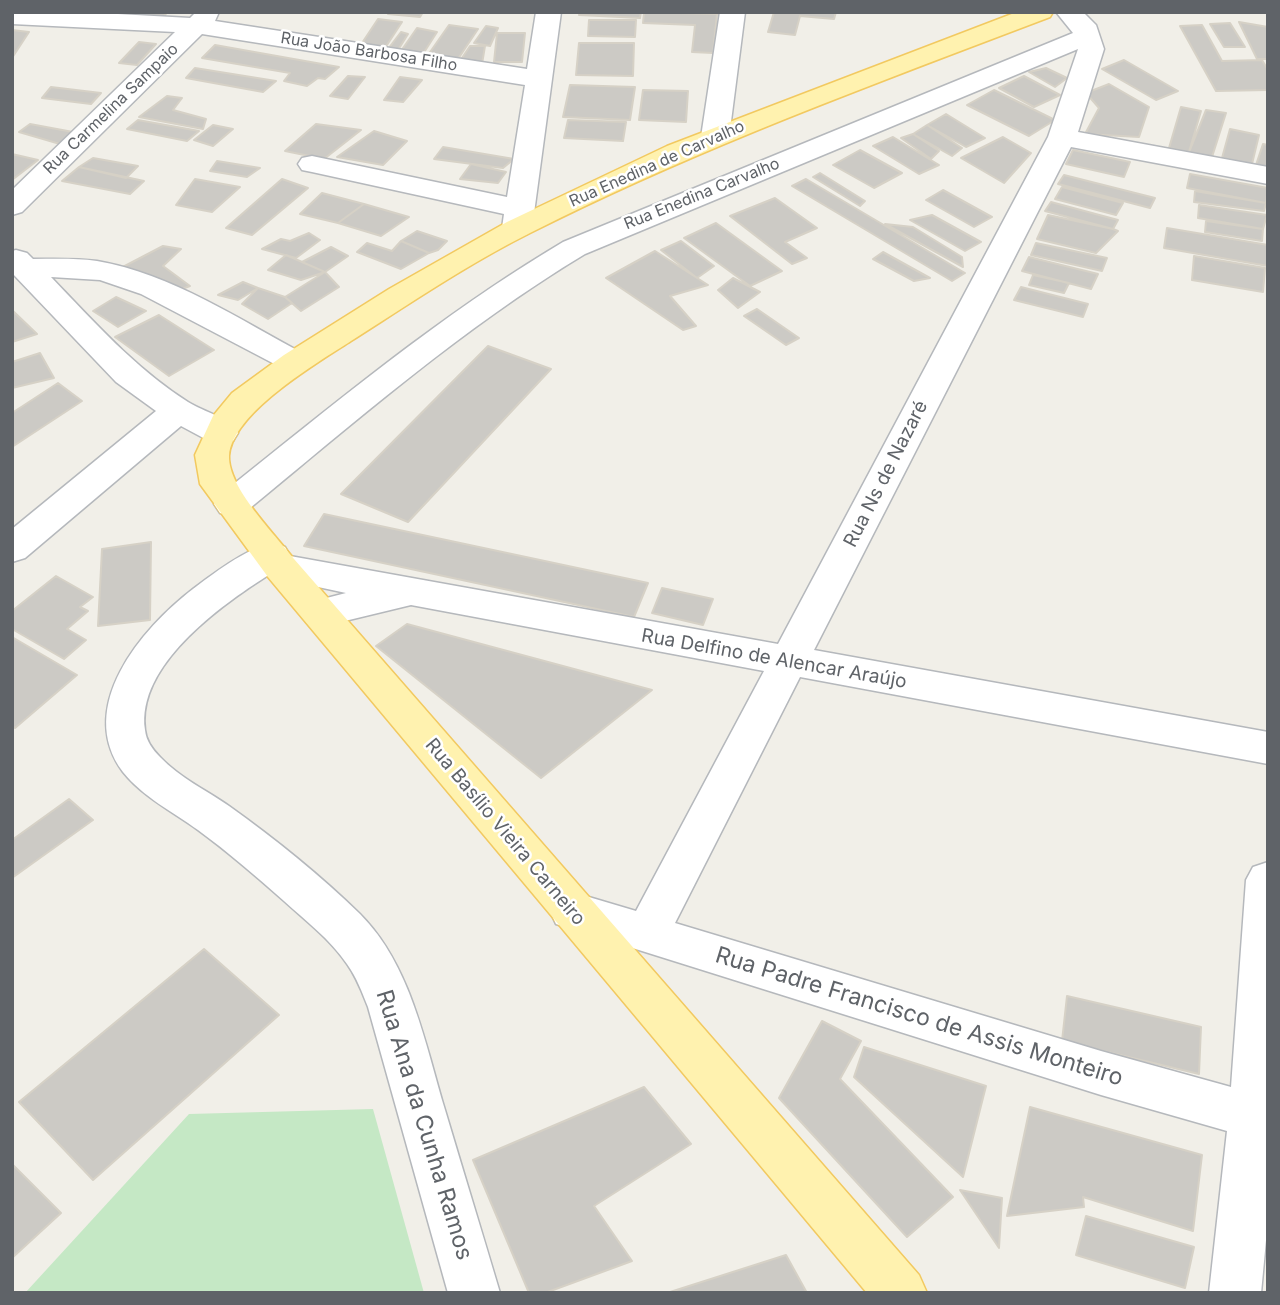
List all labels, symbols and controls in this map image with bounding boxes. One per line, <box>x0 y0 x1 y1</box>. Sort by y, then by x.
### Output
street label: Rua João Barbosa Filho <box>279 29 459 75</box>
street label: Rua Carmelina Sampaio <box>40 40 182 178</box>
street label: Rua Enedina de Carvalho <box>566 117 748 211</box>
street label: Rua Enedina Carvalho <box>621 154 783 234</box>
street label: Rua Ns de Nazaré <box>839 397 933 551</box>
street label: Rua Delfino de Alencar Araújo <box>640 624 908 694</box>
street label: Rua Basílio Vieira Carneiro <box>420 734 590 930</box>
street label: Rua Padre Francisco de Assis Monteiro <box>712 942 1126 1092</box>
street label: Rua Ana da Cunha Ramos <box>370 987 478 1263</box>

